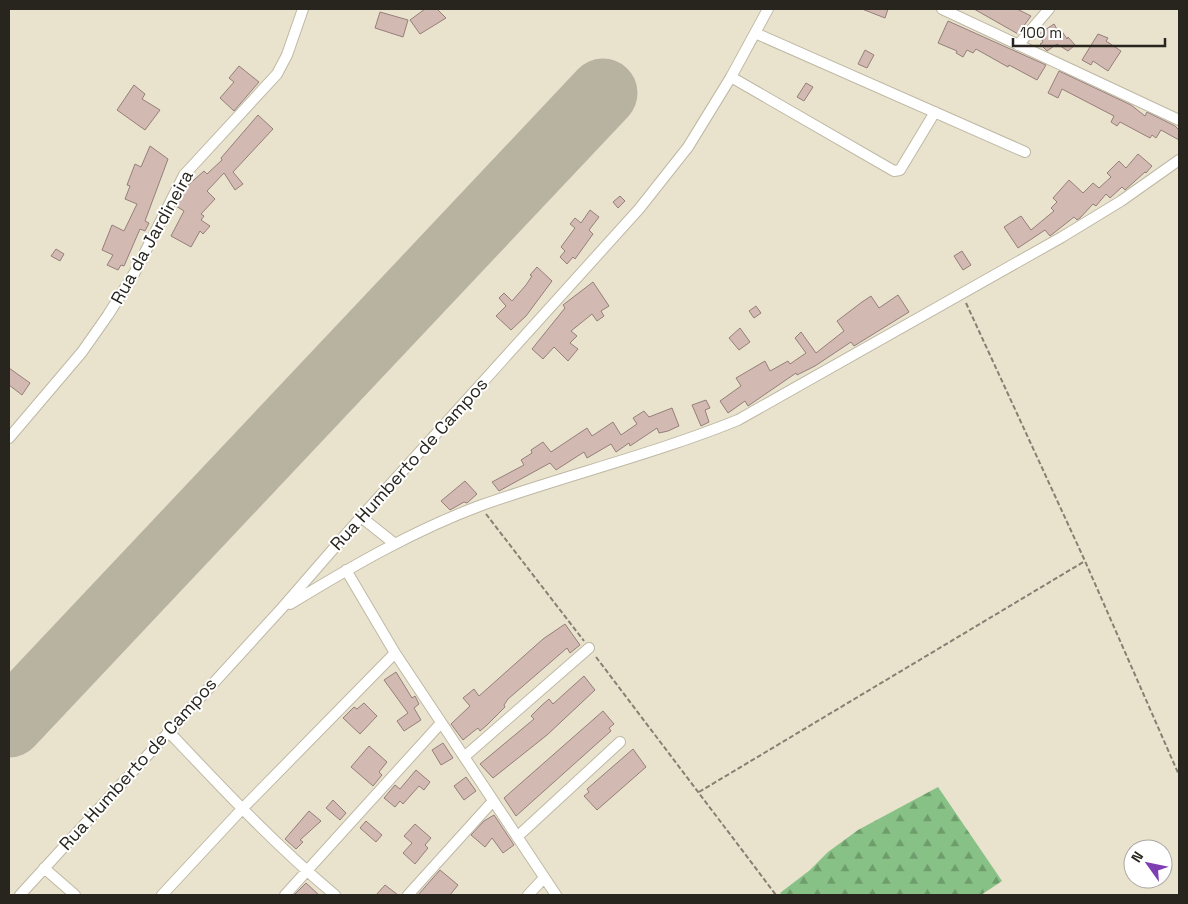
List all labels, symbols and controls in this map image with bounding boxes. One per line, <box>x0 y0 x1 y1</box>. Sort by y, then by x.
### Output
scale bar <box>1013 15 1166 47</box>
text: 100 m <box>1020 23 1062 42</box>
street label: Rua da Jardineira <box>105 166 198 308</box>
street label: Rua Humberto de Campos <box>325 372 492 555</box>
street label: Rua Humberto de Campos <box>54 672 221 855</box>
north arrow <box>1123 839 1173 889</box>
text: N <box>1127 848 1147 866</box>

